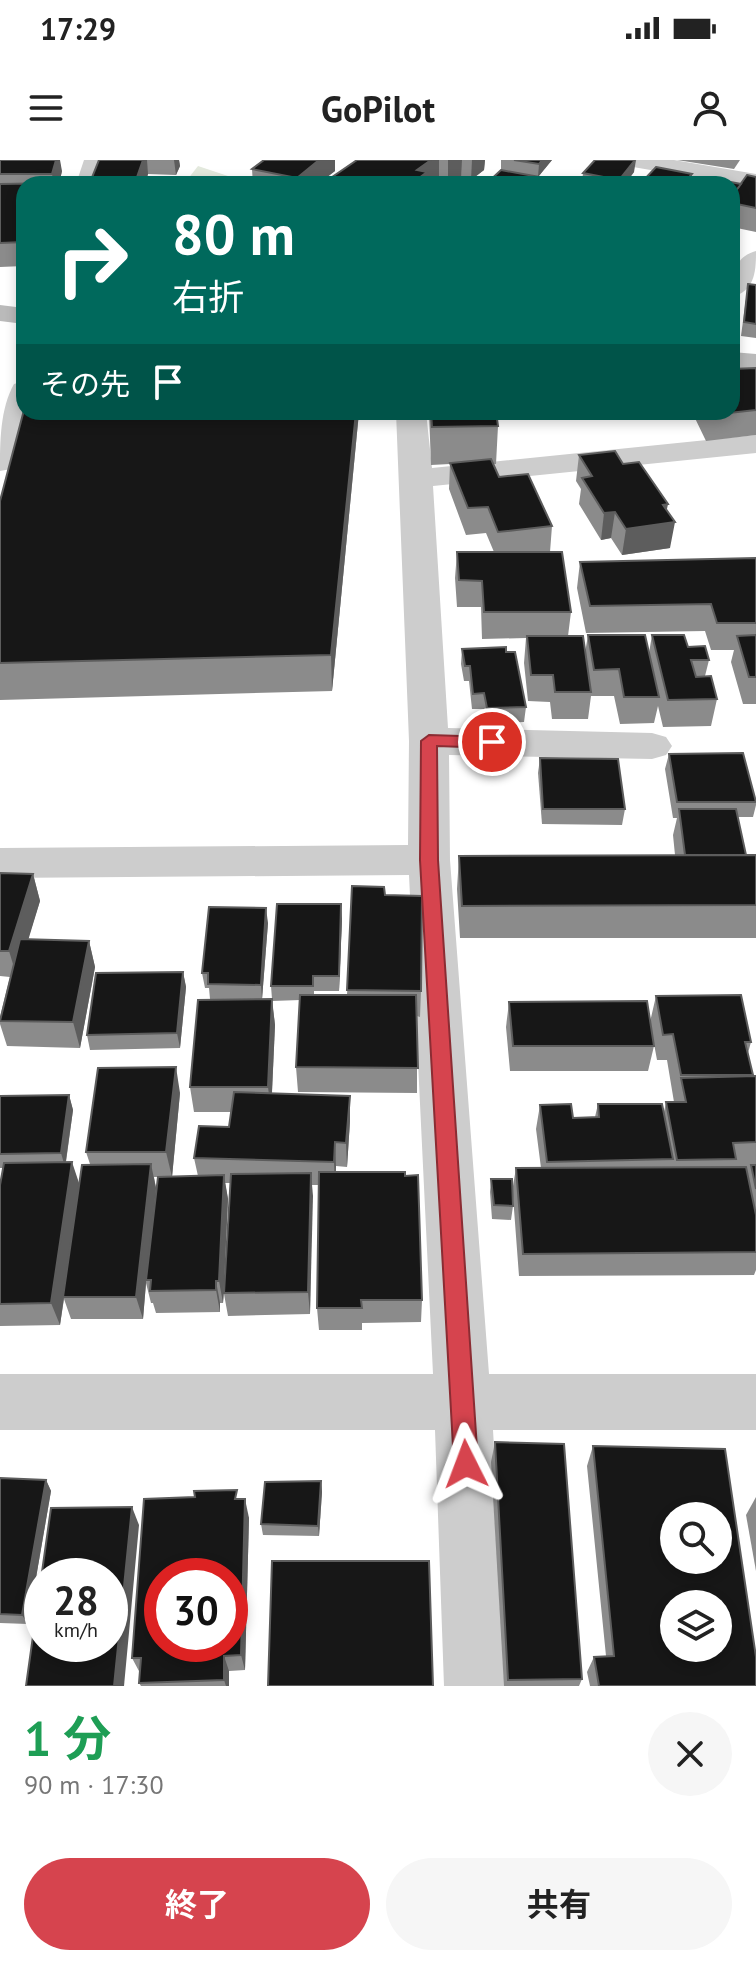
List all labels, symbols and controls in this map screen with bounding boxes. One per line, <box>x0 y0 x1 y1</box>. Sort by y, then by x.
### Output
text: 17:29 <box>40 9 116 48</box>
text: GoPilot <box>321 85 435 132</box>
icon: menu <box>24 86 68 130</box>
icon: person <box>688 86 732 130</box>
text: 80 m <box>172 198 295 270</box>
icon: right <box>40 208 144 312</box>
text: 右折 <box>172 273 244 320</box>
icon: arrive <box>146 360 190 404</box>
text: その先 <box>40 364 130 403</box>
pin <box>458 708 526 776</box>
icon: arrive <box>470 720 514 764</box>
position arrow <box>424 1422 508 1506</box>
map controls <box>660 1502 732 1662</box>
button: search <box>660 1502 732 1574</box>
speed limit sign: 30 <box>144 1558 248 1662</box>
text: 28 <box>53 1574 99 1626</box>
button: layers <box>660 1590 732 1662</box>
text: km/h <box>54 1617 98 1643</box>
text: 1 分 <box>24 1707 111 1769</box>
button: close <box>648 1712 732 1796</box>
text: 90 m · 17:30 <box>24 1768 164 1801</box>
button: 終了 <box>24 1858 370 1950</box>
button: 共有 <box>386 1858 732 1950</box>

